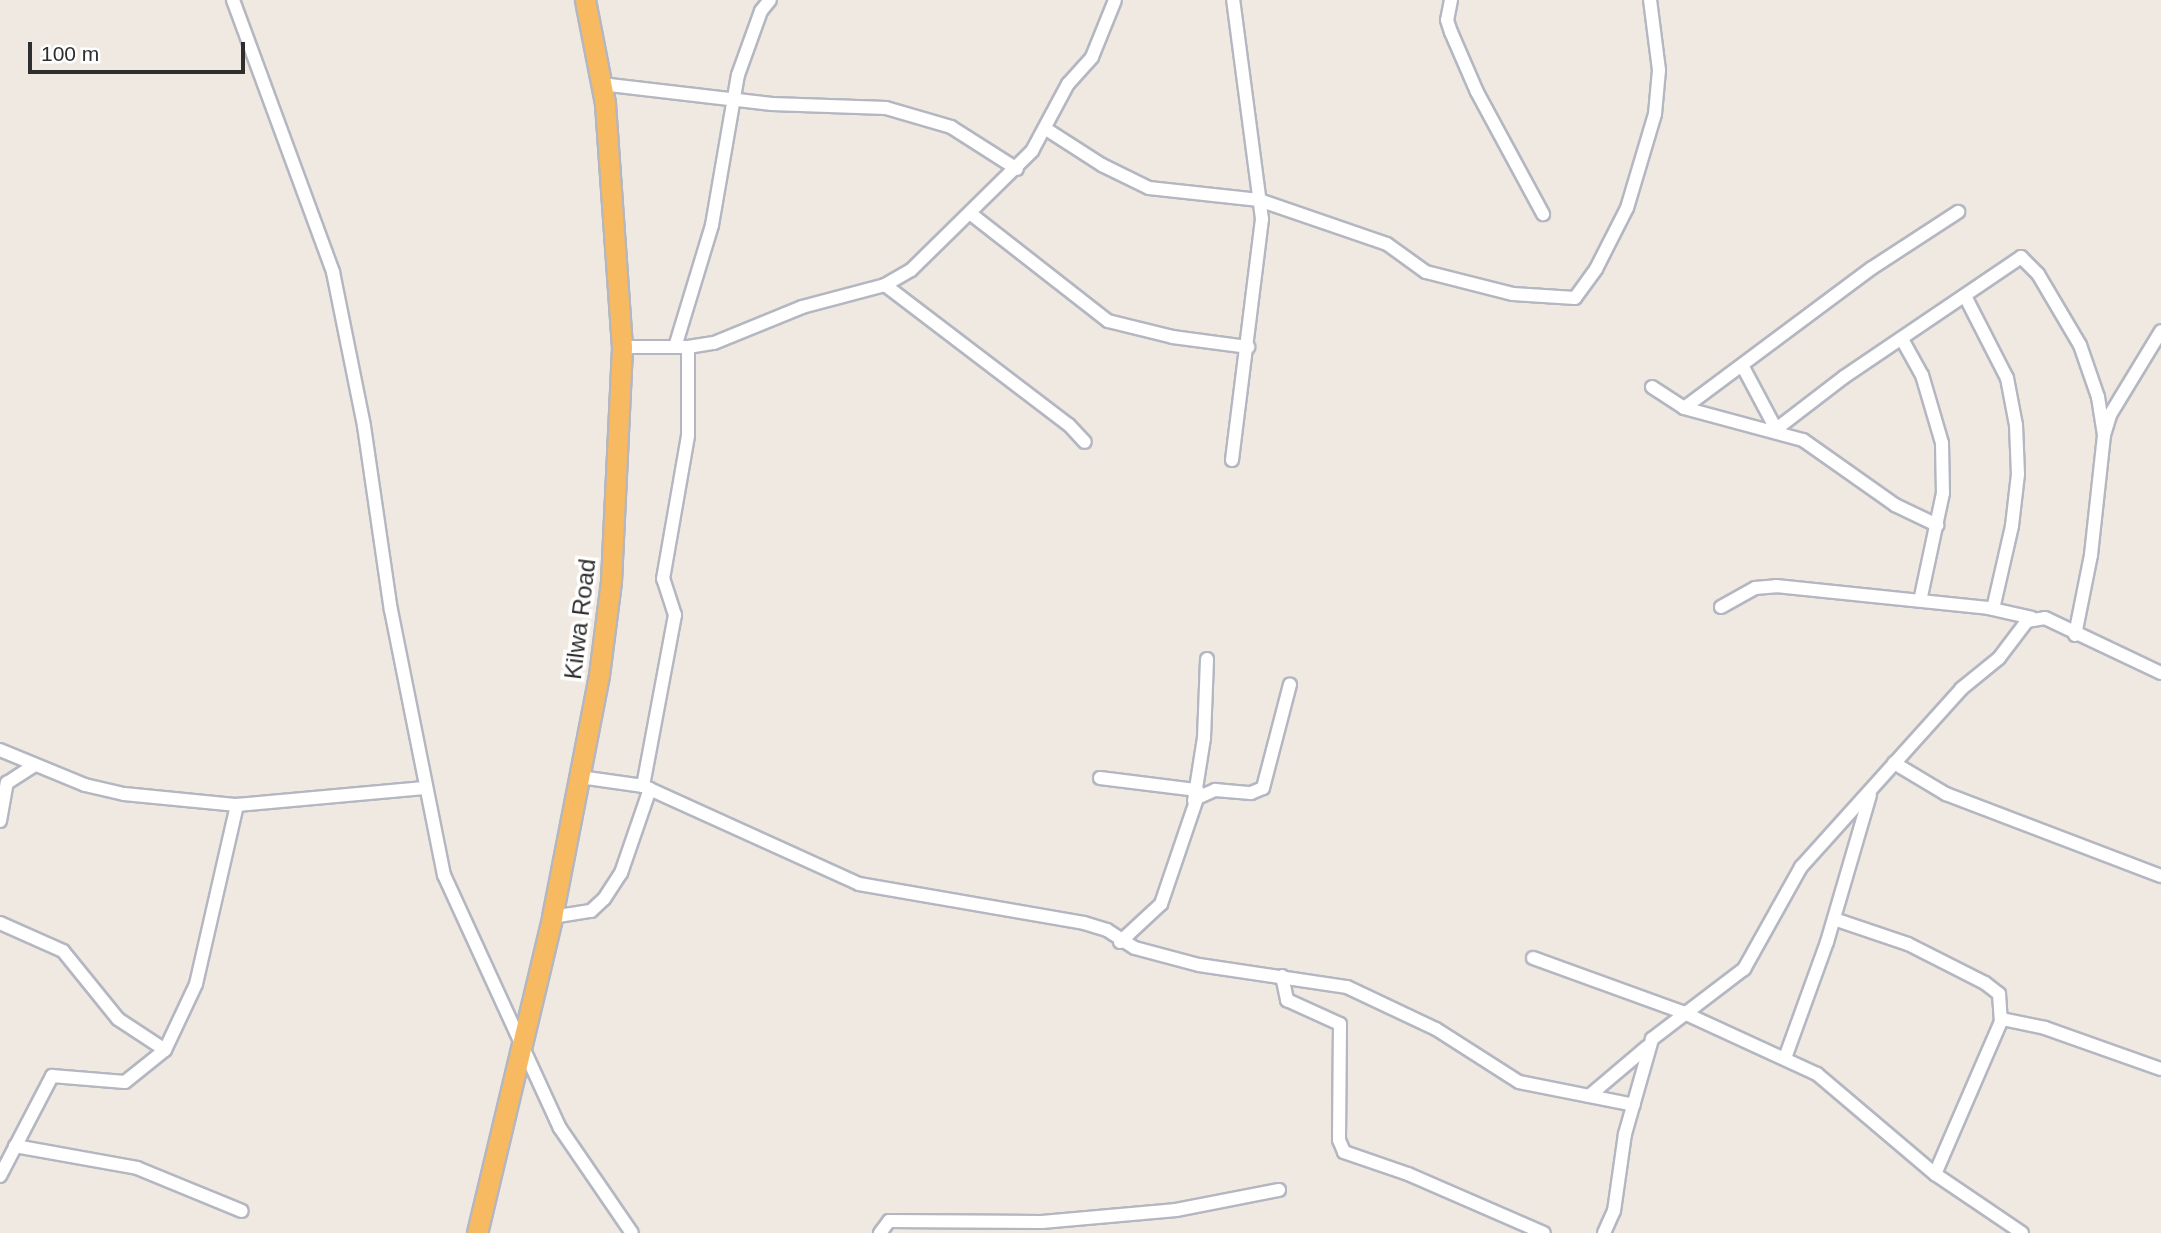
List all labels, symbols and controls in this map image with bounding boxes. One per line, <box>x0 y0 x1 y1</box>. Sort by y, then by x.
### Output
scale bar <box>32 28 248 72</box>
text: 100 m <box>41 42 99 65</box>
street label: Kilwa Road <box>558 557 602 681</box>

